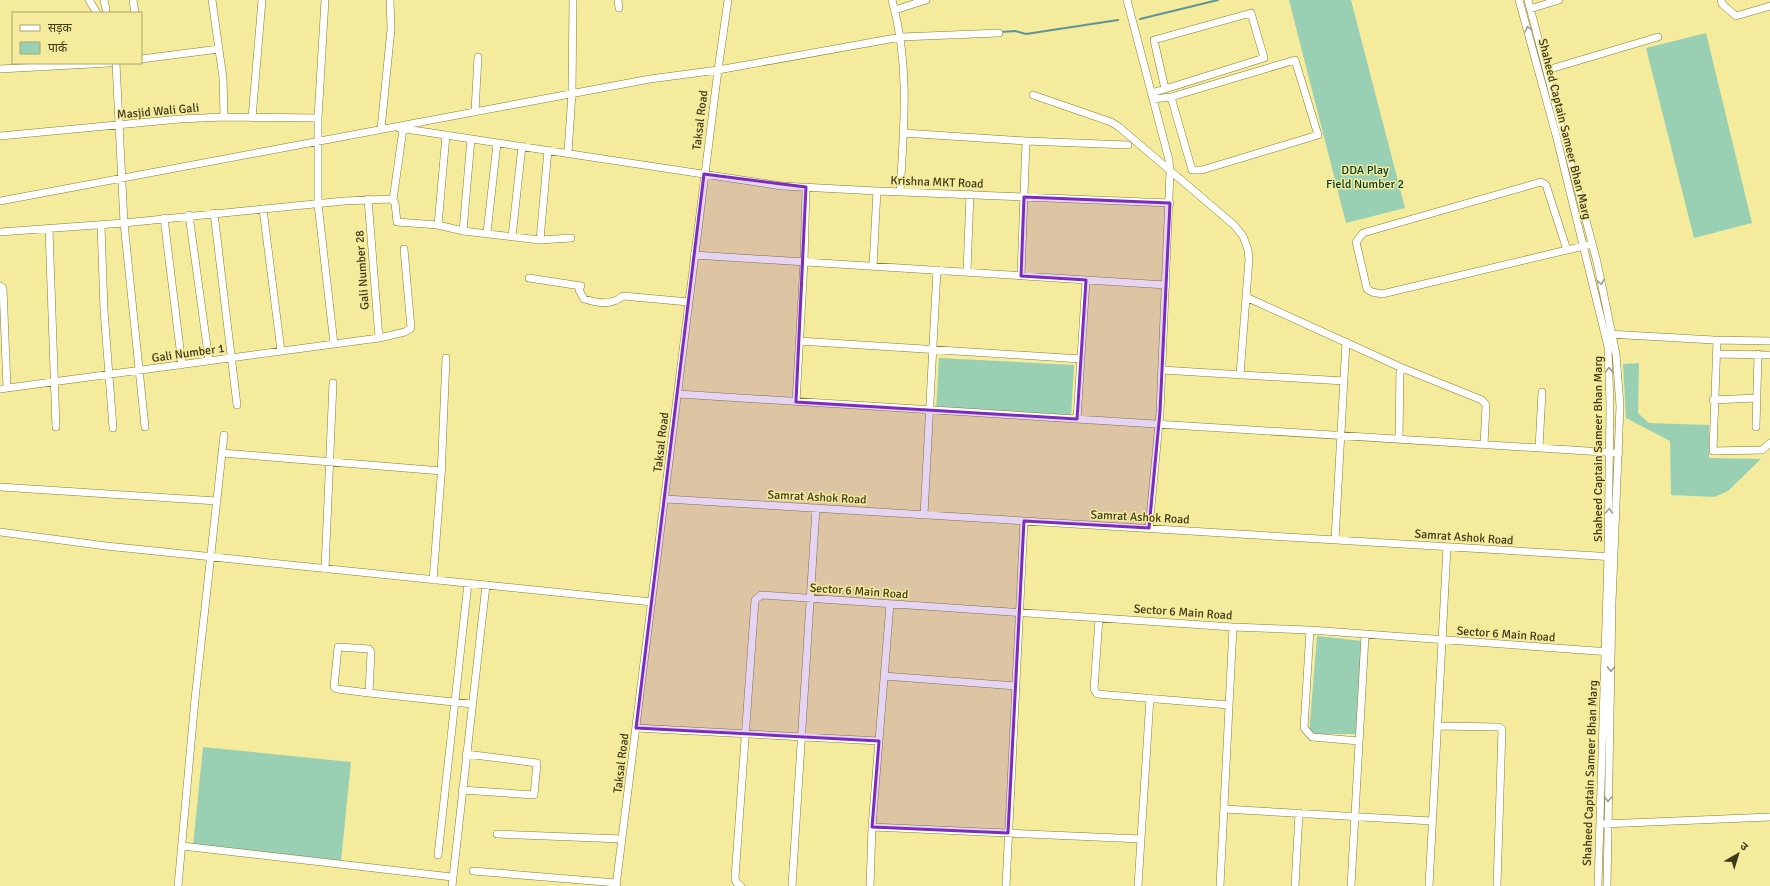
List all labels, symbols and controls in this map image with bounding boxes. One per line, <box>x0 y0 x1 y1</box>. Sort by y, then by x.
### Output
legend <box>12 12 142 64</box>
text: सड़क <box>48 21 73 36</box>
one-way arrow <box>1524 26 1533 33</box>
street label: Shaheed Captain Sameer Bhan Marg <box>1535 37 1594 221</box>
text: पार्क <box>48 41 68 56</box>
street label: Taksal Road <box>689 89 712 151</box>
street label: Masjid Wali Gali <box>116 100 200 123</box>
park label: DDA Play Field Number 2 <box>1326 163 1404 192</box>
street label: Krishna MKT Road <box>890 173 984 192</box>
street label: Gali Number 28 <box>352 230 373 310</box>
one-way arrow <box>1597 279 1605 286</box>
street label: Gali Number 1 <box>151 341 225 366</box>
street label: Shaheed Captain Sameer Bhan Marg <box>1591 356 1606 542</box>
one-way arrow <box>1605 367 1613 373</box>
street label: Taksal Road <box>650 411 673 473</box>
street label: Samrat Ashok Road <box>767 487 867 508</box>
street label: Samrat Ashok Road <box>1090 507 1190 528</box>
one-way arrow <box>1605 508 1613 514</box>
street label: Samrat Ashok Road <box>1414 527 1514 548</box>
street label: Sector 6 Main Road <box>809 581 909 602</box>
street label: Sector 6 Main Road <box>1133 602 1233 623</box>
street label: Sector 6 Main Road <box>1456 624 1556 645</box>
one-way arrow <box>1606 666 1615 672</box>
street label: Shaheed Captain Sameer Bhan Marg <box>1580 680 1601 866</box>
street label: Taksal Road <box>610 732 633 794</box>
one-way arrow <box>1603 796 1612 802</box>
north arrow <box>1718 834 1758 874</box>
text: उ <box>1737 839 1751 854</box>

